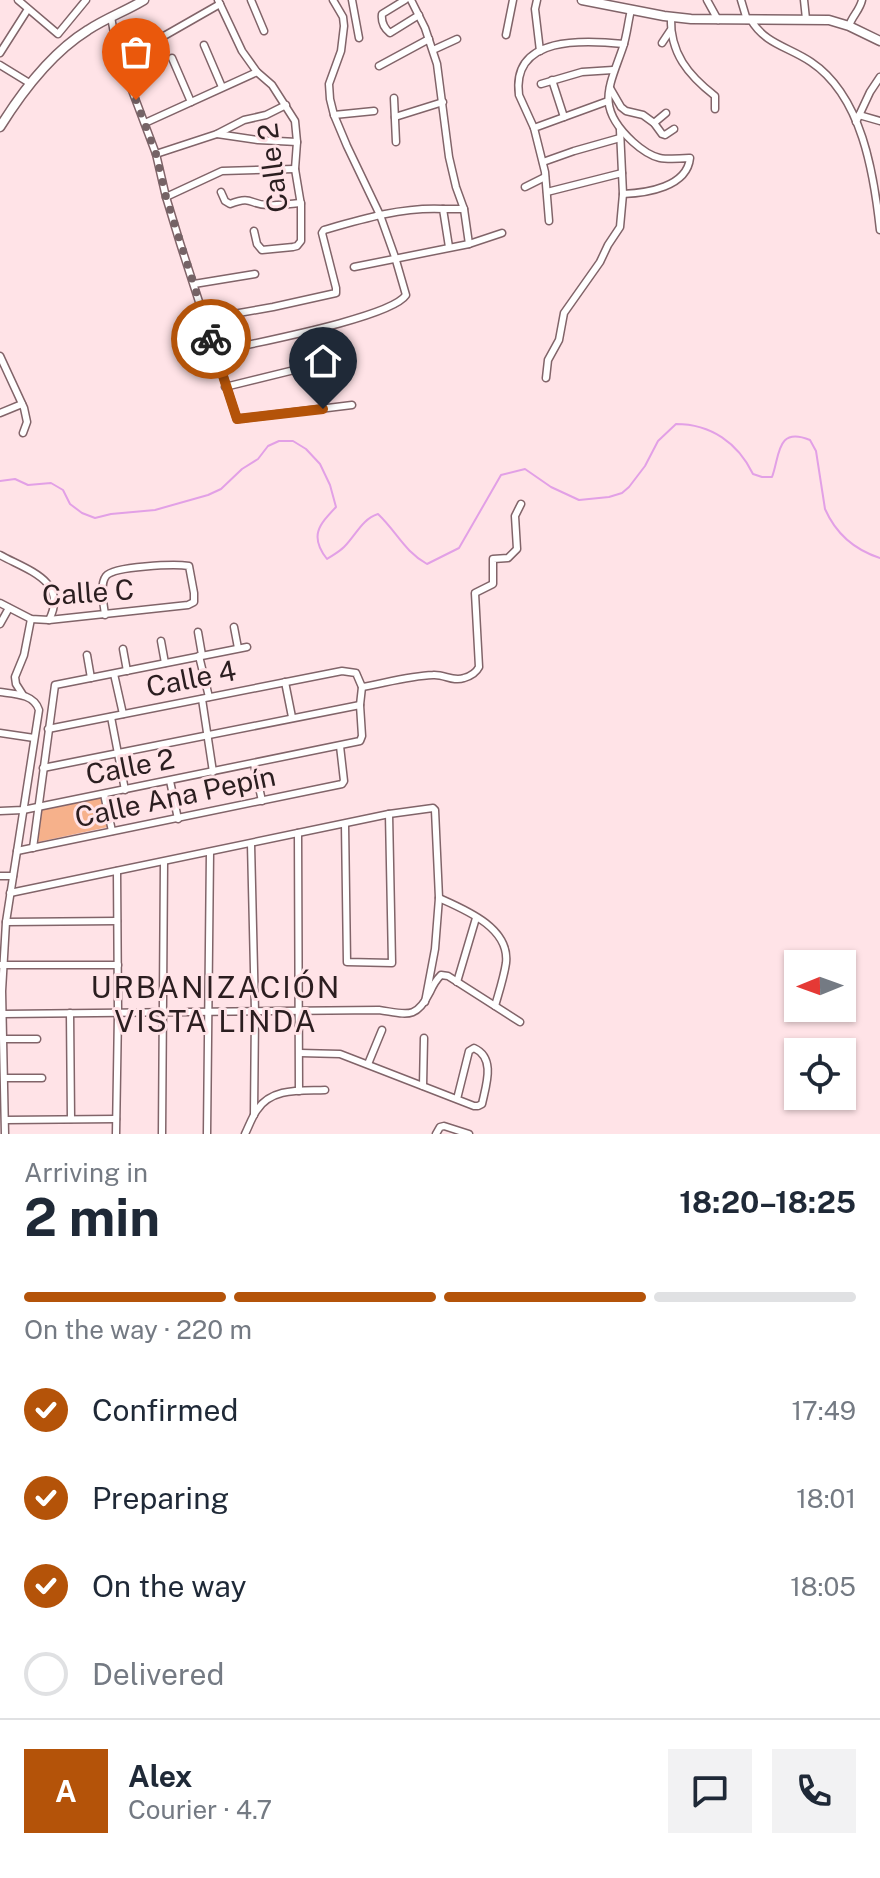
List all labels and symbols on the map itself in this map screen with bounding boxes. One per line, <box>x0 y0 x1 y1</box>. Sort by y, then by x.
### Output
pin <box>102 18 170 100</box>
street label: Calle 2 <box>250 122 294 214</box>
courier <box>171 299 251 379</box>
pin <box>289 327 357 409</box>
street label: Calle C <box>41 572 135 612</box>
street label: Calle 4 <box>143 653 239 703</box>
street label: Calle 2 <box>83 741 177 791</box>
street label: Calle Ana Pepín <box>72 759 278 833</box>
north arrow <box>784 950 856 1022</box>
district label: URBANIZACIÓN VISTA LINDA <box>91 969 341 1039</box>

